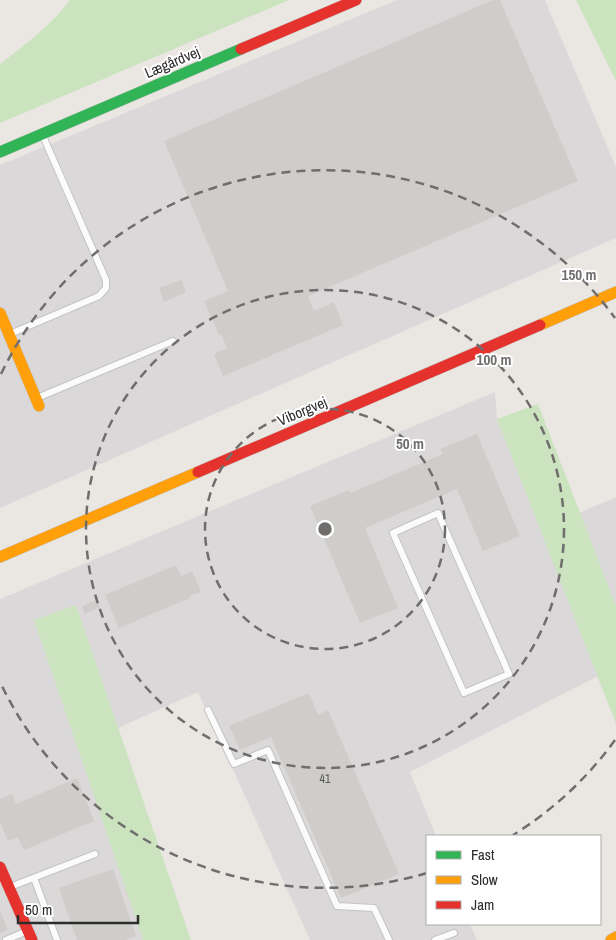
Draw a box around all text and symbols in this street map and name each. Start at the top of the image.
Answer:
street label: Lægårdvej [141,41,203,83]
text: 150 m [562,264,596,285]
text: 100 m [477,349,511,370]
street label: Viborgvej [274,391,330,431]
text: 50 m [396,433,424,454]
centre of rings [316,520,334,538]
house number: 41 [320,771,331,787]
legend [426,835,601,925]
text: Fast [471,844,495,865]
text: Slow [471,869,498,890]
scale bar [18,892,138,924]
text: Jam [471,894,494,915]
text: 50 m [25,899,52,920]

